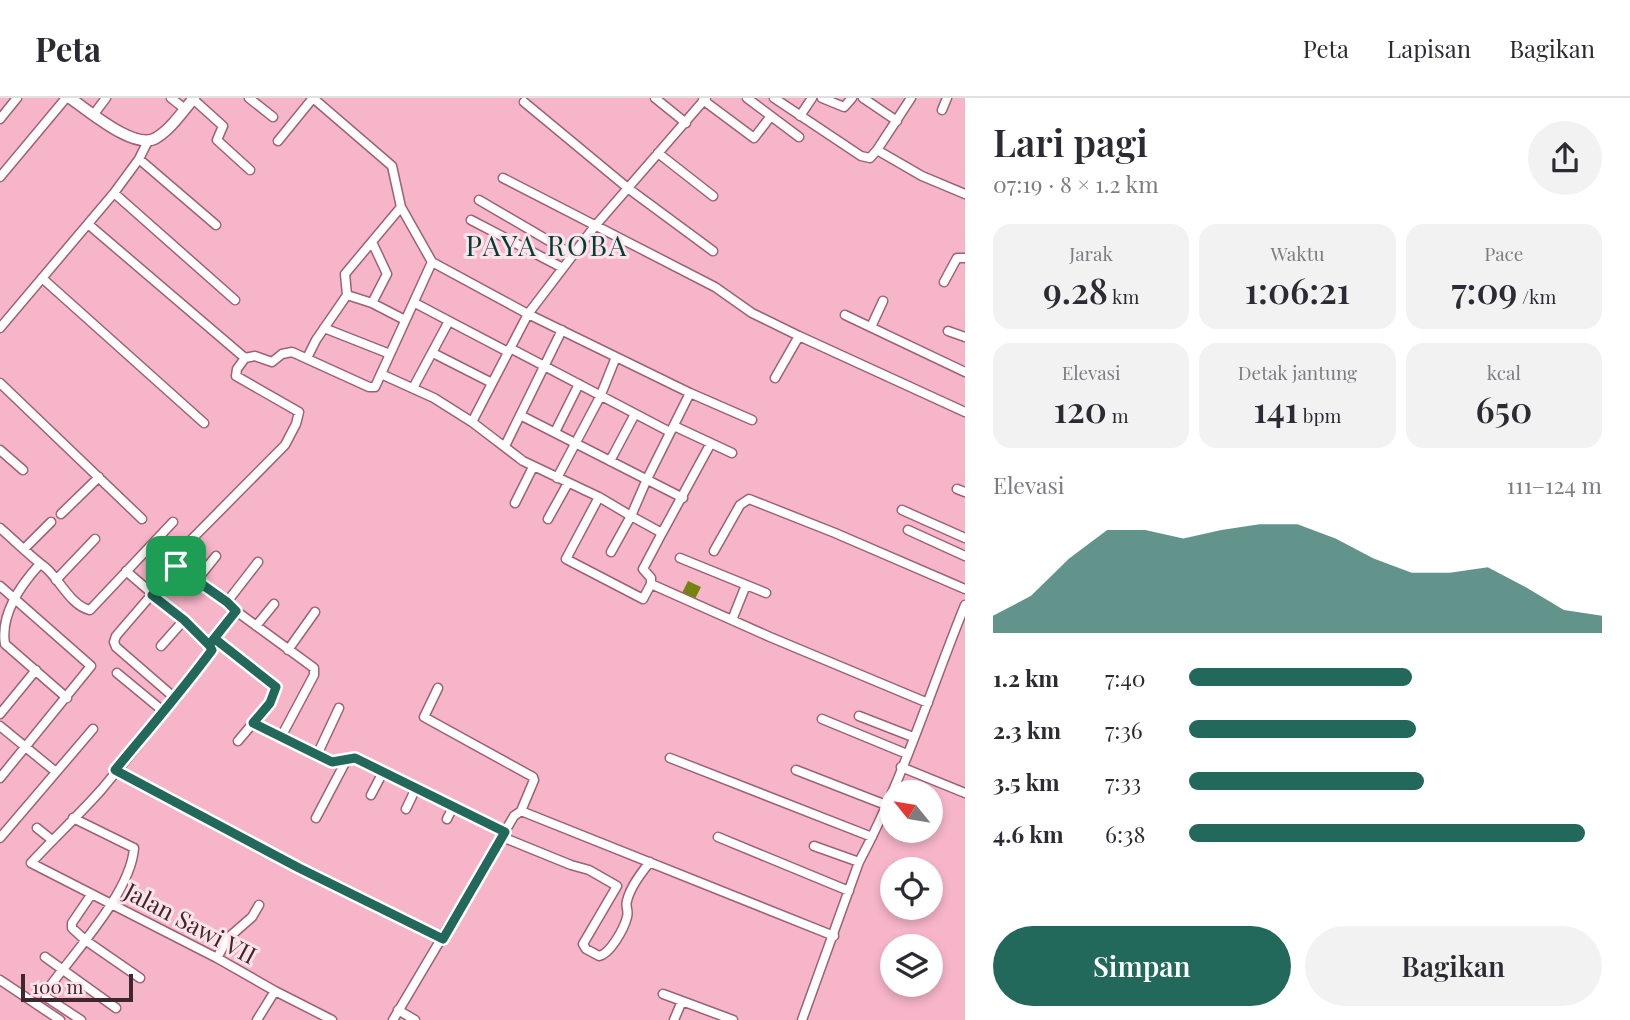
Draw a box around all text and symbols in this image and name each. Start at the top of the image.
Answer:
text: Peta [35,26,101,70]
text: Peta [1303,32,1349,64]
text: Lapisan [1387,32,1471,64]
text: Bagikan [1509,32,1595,64]
text: Lari pagi [993,116,1148,167]
button: share [1528,121,1602,195]
text: 07:19 · 8 × 1.2 km [993,168,1159,199]
district label: PAYA ROBA [466,226,628,263]
text: Jarak [1069,240,1113,266]
text: Waktu [1271,240,1324,266]
text: Pace [1484,240,1523,266]
text: 9.28 [1043,266,1108,313]
text: 1:06:21 [1245,266,1350,313]
text: 7:09 [1451,266,1517,313]
text: km [1108,283,1139,309]
text: /km [1517,283,1556,309]
text: Elevasi [1062,359,1121,385]
text: Detak jantung [1238,359,1357,385]
text: kcal [1487,359,1521,385]
text: 120 [1054,385,1107,432]
text: 141 [1254,385,1298,432]
text: 650 [1475,385,1532,432]
text: m [1107,402,1129,428]
text: bpm [1298,402,1341,428]
text: Elevasi [993,469,1064,500]
text: 111–124 m [1507,469,1602,500]
pin [146,536,206,596]
icon: arrive [157,547,195,585]
text: 1.2 km [993,662,1059,693]
text: 7:40 [1105,662,1146,693]
text: 2.3 km [993,714,1061,745]
text: 7:36 [1105,714,1143,745]
text: 3.5 km [993,766,1060,797]
text: 7:33 [1105,766,1141,797]
north arrow [880,780,943,844]
map controls [880,780,943,997]
text: 4.6 km [993,818,1064,849]
text: 6:38 [1105,818,1145,849]
button: locate [880,857,943,920]
street label: Jalan Sawi VII [118,874,263,970]
button: Simpan [993,926,1291,1006]
button: Bagikan [1305,926,1602,1006]
button: layers [880,934,943,997]
scale bar [21,971,133,1003]
text: 100 m [32,973,83,999]

